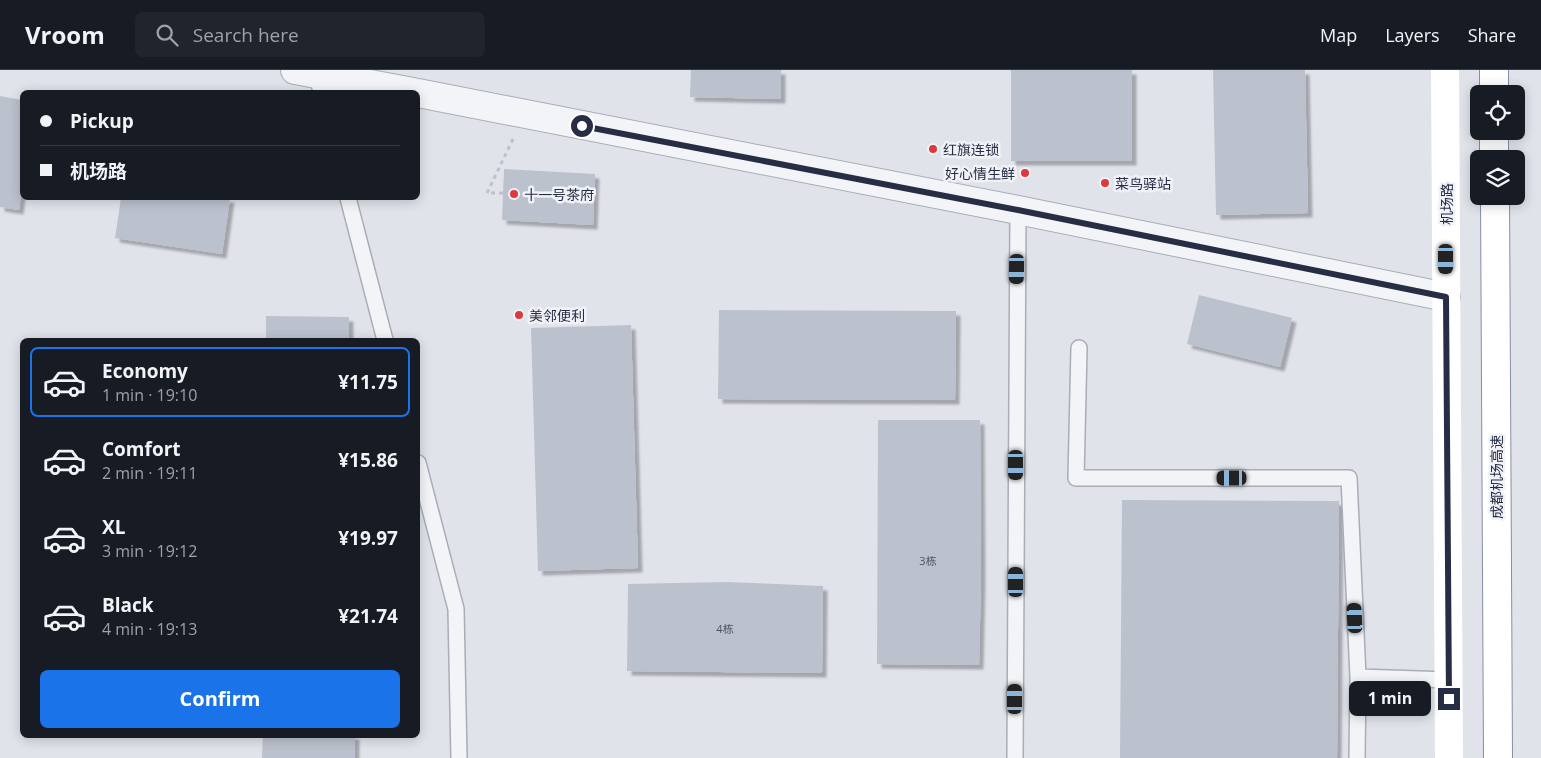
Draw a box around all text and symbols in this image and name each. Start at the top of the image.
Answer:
search box [135,12,485,57]
text: Vroom [25,18,105,51]
icon: search [153,21,181,49]
text: Search here [193,22,299,48]
text: Map [1320,23,1357,47]
text: Layers [1385,23,1440,47]
text: Share [1468,23,1516,47]
map controls [1470,85,1525,205]
button: locate [1470,85,1525,140]
text: Pickup [70,108,134,134]
route start [571,115,593,137]
place label: 红旗连锁 [943,140,999,159]
marker: 红旗连锁 [927,143,939,155]
button: layers [1470,150,1525,205]
text: 机场路 [70,158,127,184]
place label: 好心情生鲜 [945,164,1015,183]
marker: 好心情生鲜 [1019,167,1031,179]
place label: 菜鸟驿站 [1115,174,1171,193]
marker: 菜鸟驿站 [1099,177,1111,189]
street label: 机场路 [1437,183,1456,225]
place label: 十一号茶府 [524,185,594,204]
marker: 十一号茶府 [508,188,520,200]
car [1438,244,1453,274]
car [1009,254,1024,284]
place label: 美邻便利 [529,306,585,325]
marker: 美邻便利 [513,309,525,321]
text: Economy [102,358,188,384]
icon: car [42,360,87,405]
text: ¥11.75 [338,369,398,395]
text: 1 min · 19:10 [102,384,197,406]
street label: 成都机场高速 [1487,435,1506,519]
text: Comfort [102,436,181,462]
icon: car [42,438,87,483]
text: ¥15.86 [338,447,398,473]
car [1008,450,1023,480]
text: 2 min · 19:11 [102,462,197,484]
car [1217,471,1247,486]
text: XL [102,514,125,540]
icon: car [42,516,87,561]
text: ¥19.97 [338,525,398,551]
text: 3 min · 19:12 [102,540,197,562]
house number: 3栋 [919,553,937,568]
car [1008,567,1023,597]
text: Black [102,592,154,618]
icon: car [42,594,87,639]
text: ¥21.74 [338,603,398,629]
car [1346,603,1363,633]
text: 4 min · 19:13 [102,618,197,640]
house number: 4栋 [716,621,734,636]
button: Confirm [40,670,400,728]
callout: 1 min [1349,682,1432,716]
car [1007,684,1022,714]
text: 1 min [1368,687,1412,709]
route end [1438,688,1460,710]

